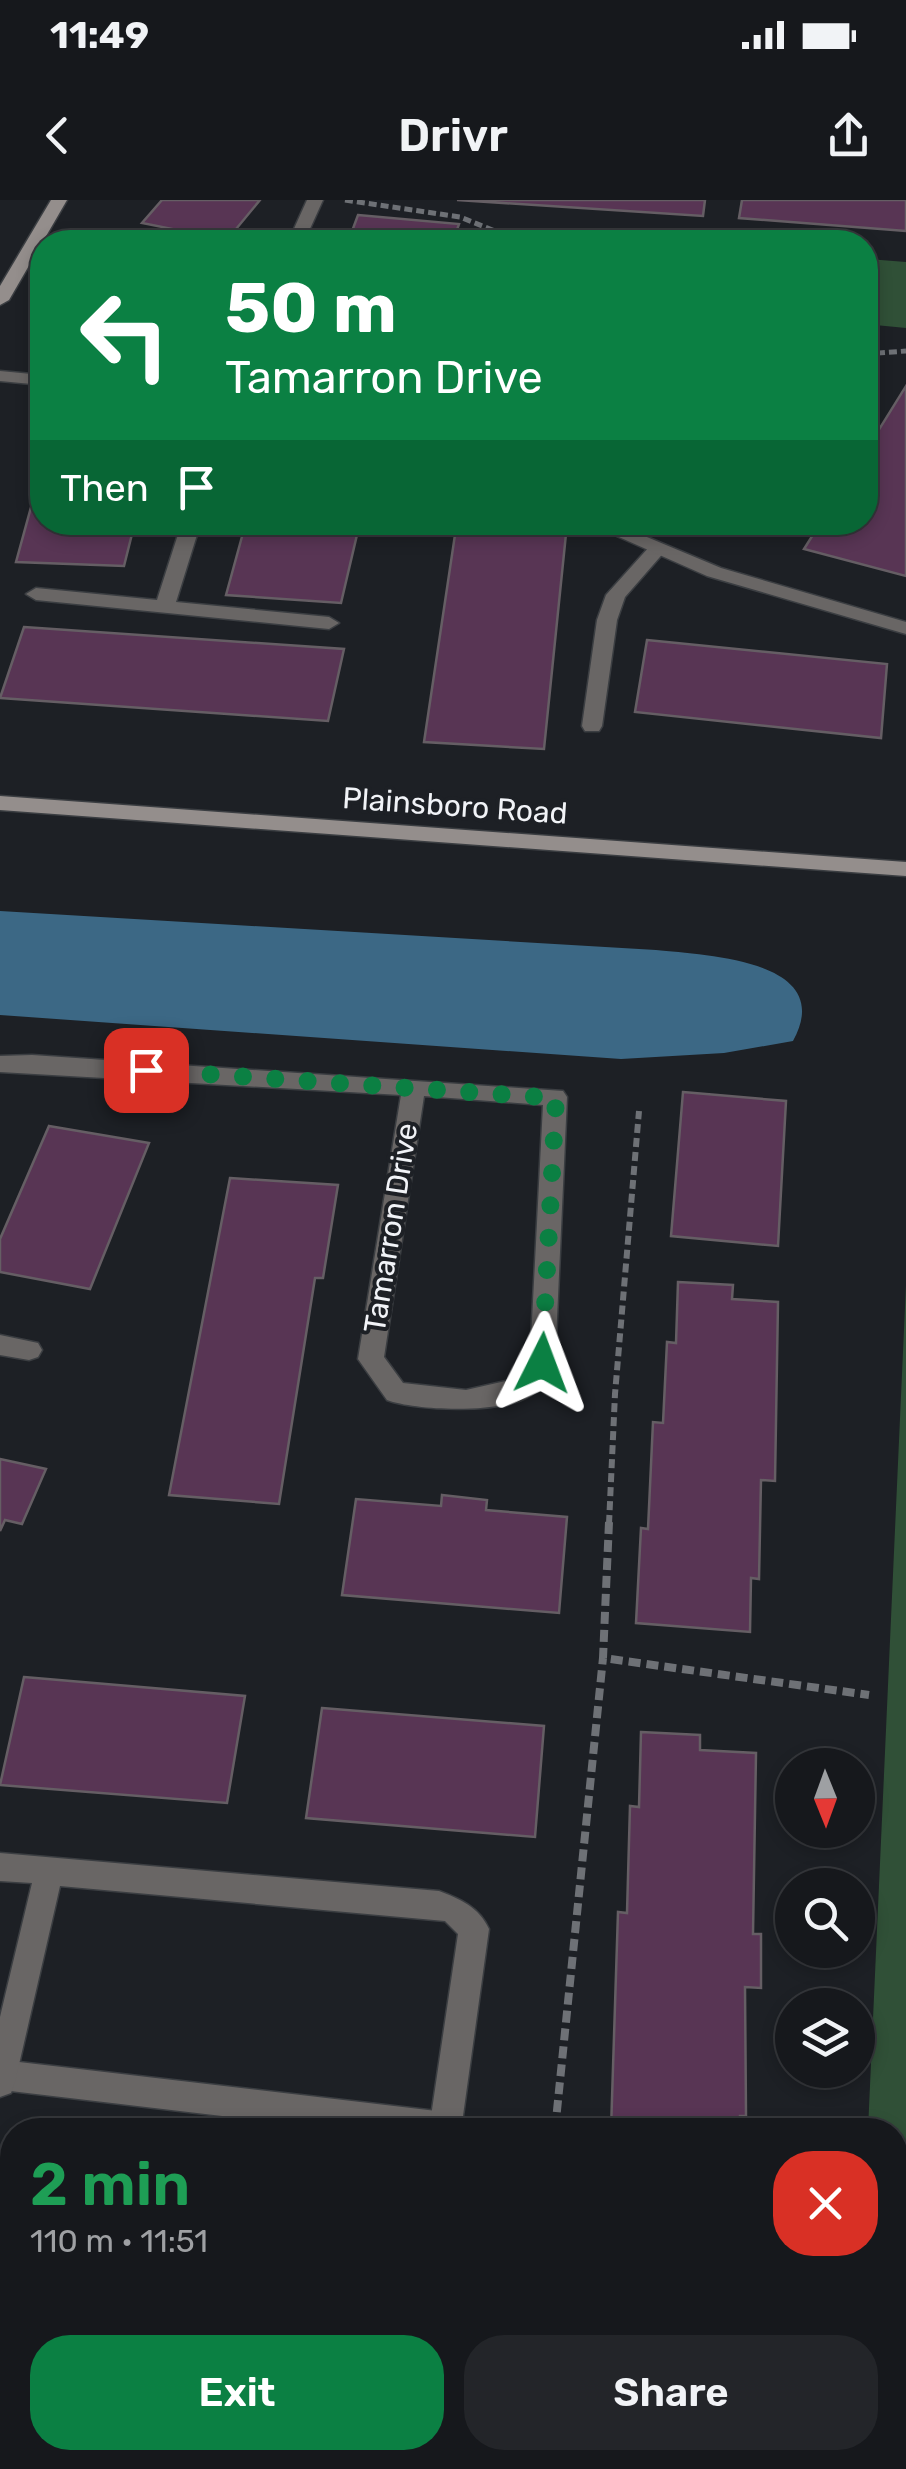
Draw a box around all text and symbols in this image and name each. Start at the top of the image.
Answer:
text: 11:49 [50,12,149,58]
icon: back [30,108,85,163]
icon: share [821,108,876,163]
text: Drivr [398,109,508,162]
text: 50 m [225,267,397,350]
icon: left [60,270,190,400]
text: Tamarron Drive [225,351,543,404]
icon: arrive [169,460,224,515]
text: Then [60,465,149,511]
street label: Plainsboro Road [341,780,569,832]
pin [104,1028,189,1113]
icon: arrive [119,1043,174,1098]
street label: Tamarron Drive [357,1121,425,1335]
position arrow [490,1311,594,1415]
north arrow [775,1748,875,1848]
map controls [775,1748,875,2088]
button: search [775,1868,875,1968]
button: layers [775,1988,875,2088]
text: 2 min [30,2149,190,2220]
button: close [773,2151,878,2256]
text: 110 m · 11:51 [30,2222,208,2260]
button: Exit [30,2335,444,2450]
button: Share [464,2335,878,2450]

